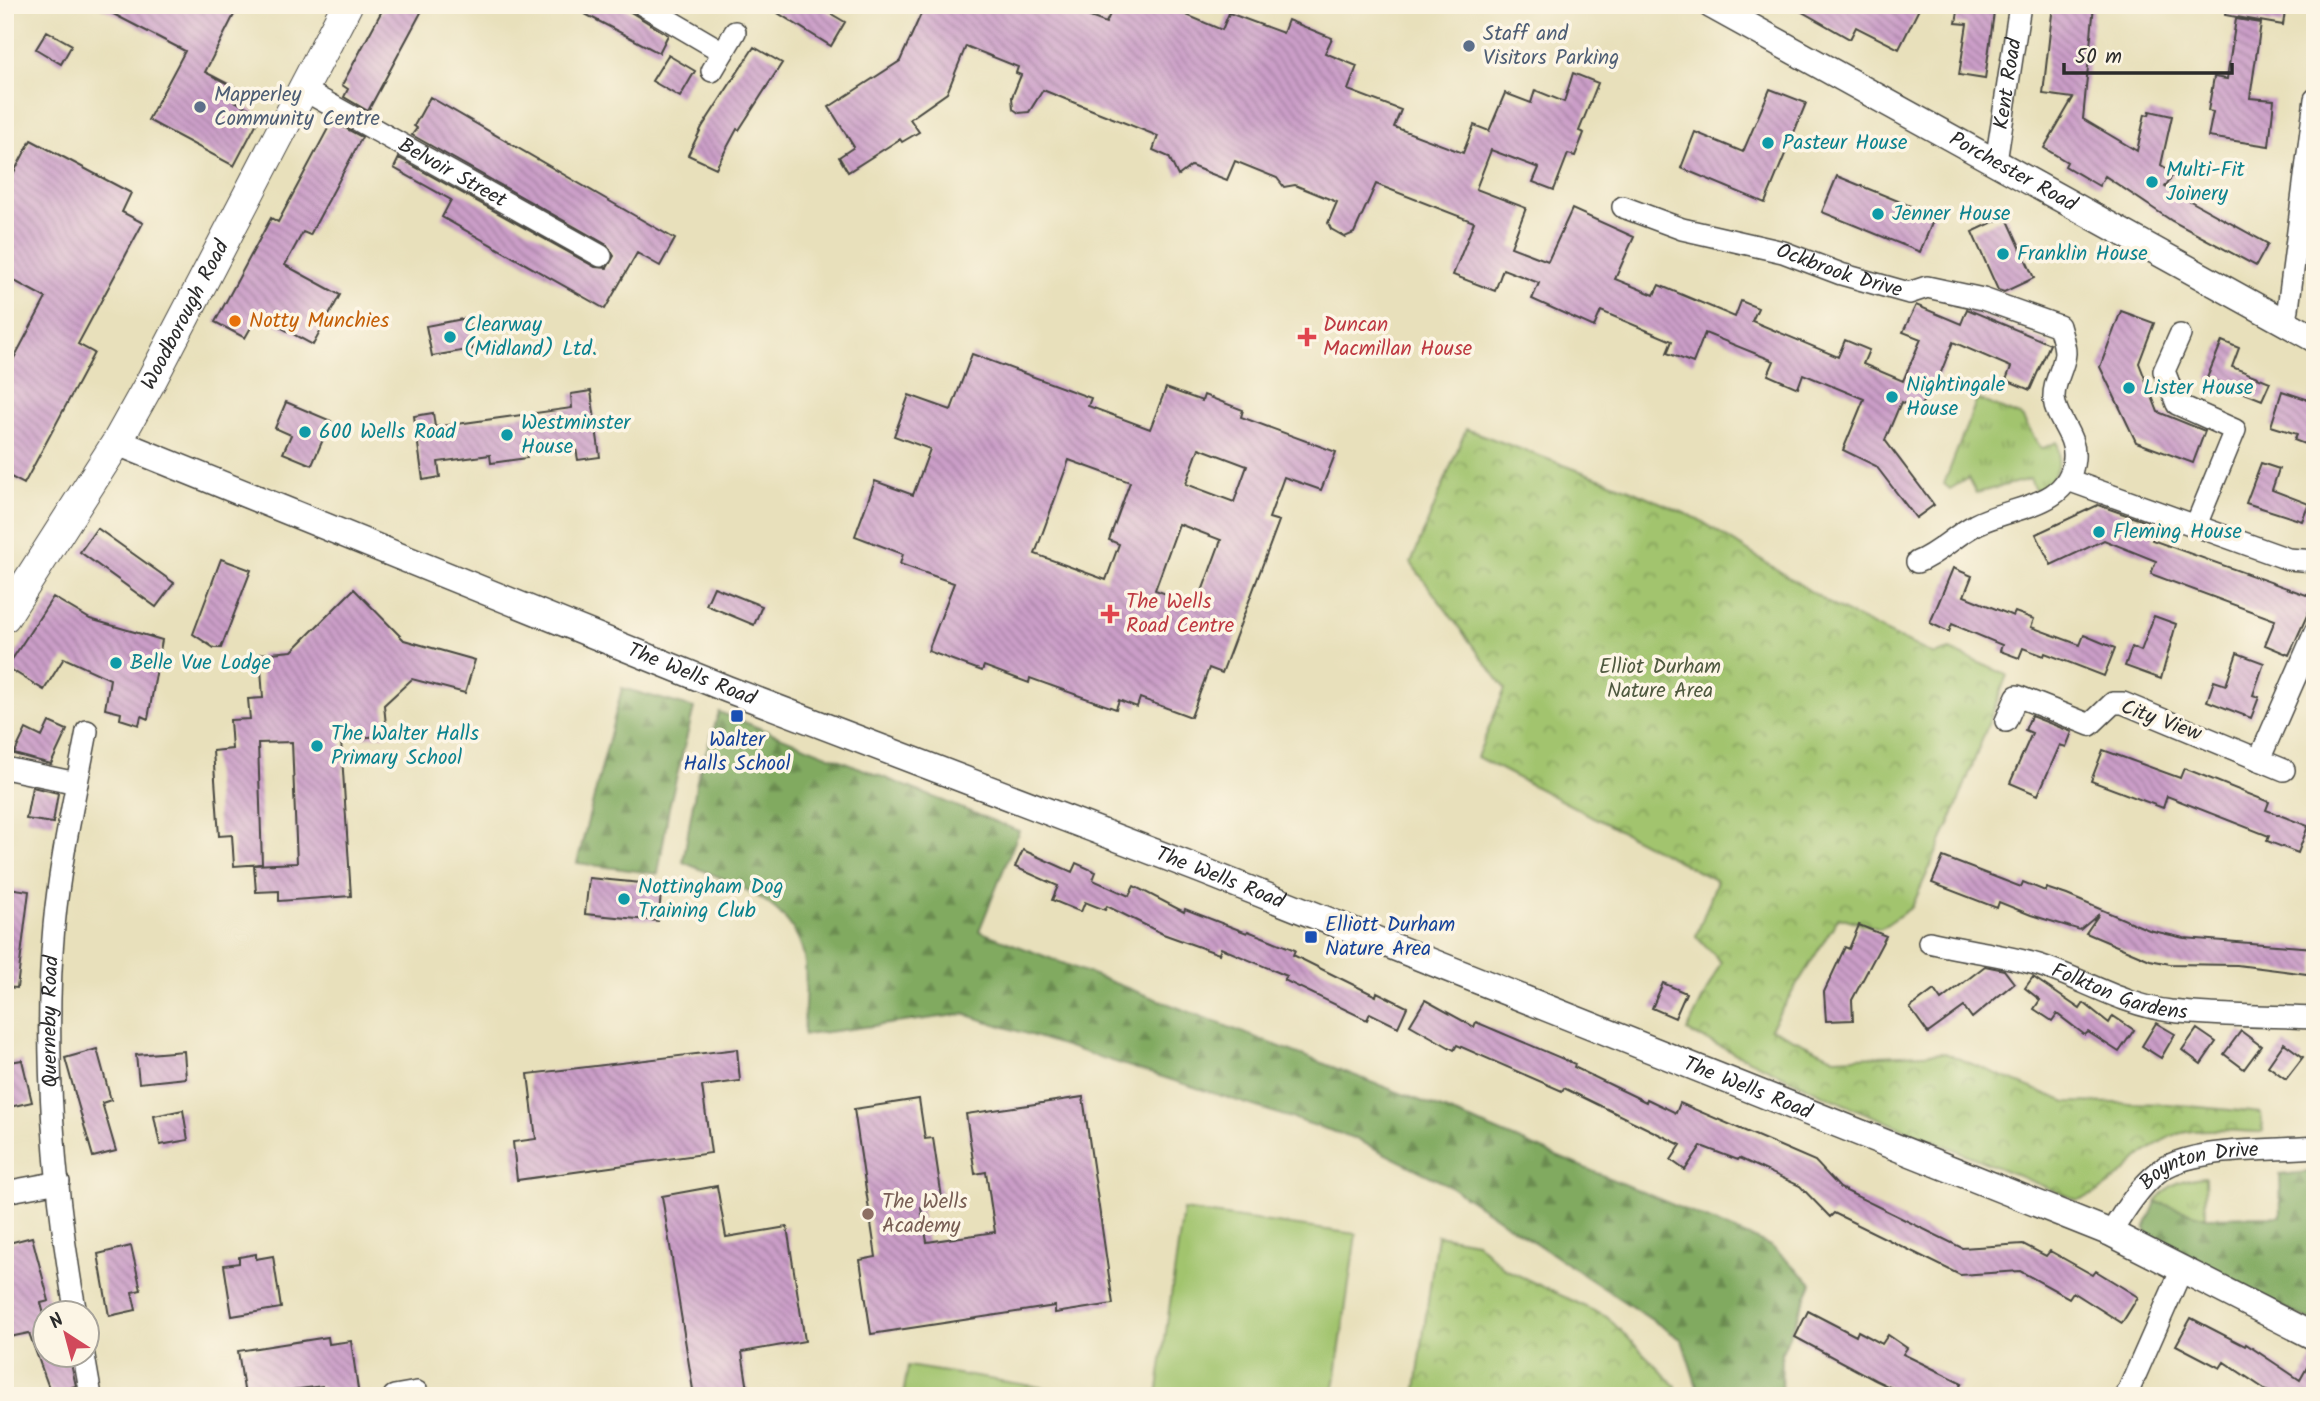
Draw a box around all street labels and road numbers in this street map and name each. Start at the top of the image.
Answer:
street label: Kent Road [1985,36,2031,132]
street label: Porchester Road [1943,123,2083,221]
street label: Belvoir Street [392,129,514,217]
street label: Woodborough Road [133,234,238,396]
street label: Ockbrook Drive [1771,234,1907,307]
street label: The Wells Road [622,634,761,715]
street label: City View [2116,691,2207,751]
street label: The Wells Road [1151,838,1290,918]
street label: Querneby Road [33,954,68,1088]
street label: Folkton Gardens [2047,954,2189,1029]
street label: The Wells Road [1678,1048,1817,1129]
street label: Boynton Drive [2131,1133,2260,1198]

